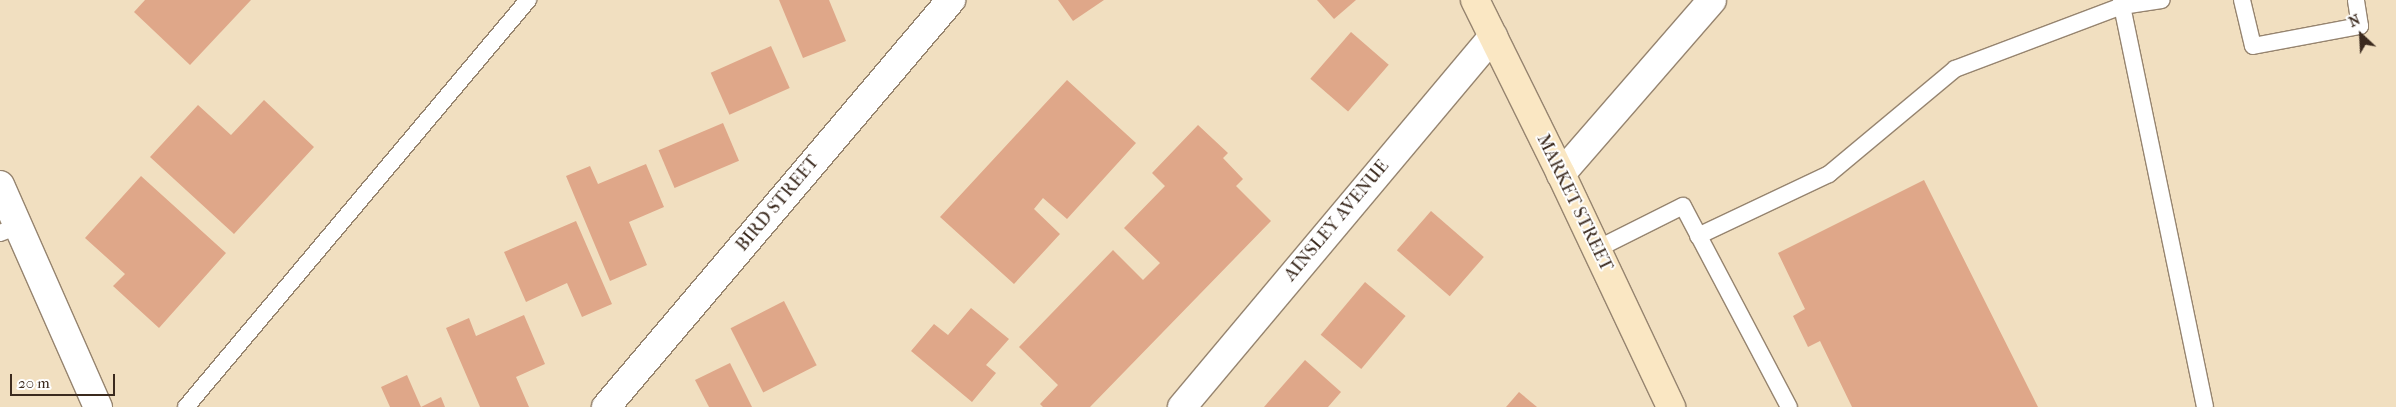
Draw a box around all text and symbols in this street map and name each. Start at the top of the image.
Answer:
north arrow [2336,10,2386,60]
text: N [2346,11,2363,31]
street label: MARKET STREET [1531,131,1617,275]
street label: BIRD STREET [732,152,824,256]
street label: AINSLEY AVENUE [1280,156,1394,286]
scale bar [12,364,118,396]
text: 20 m [18,374,50,392]

